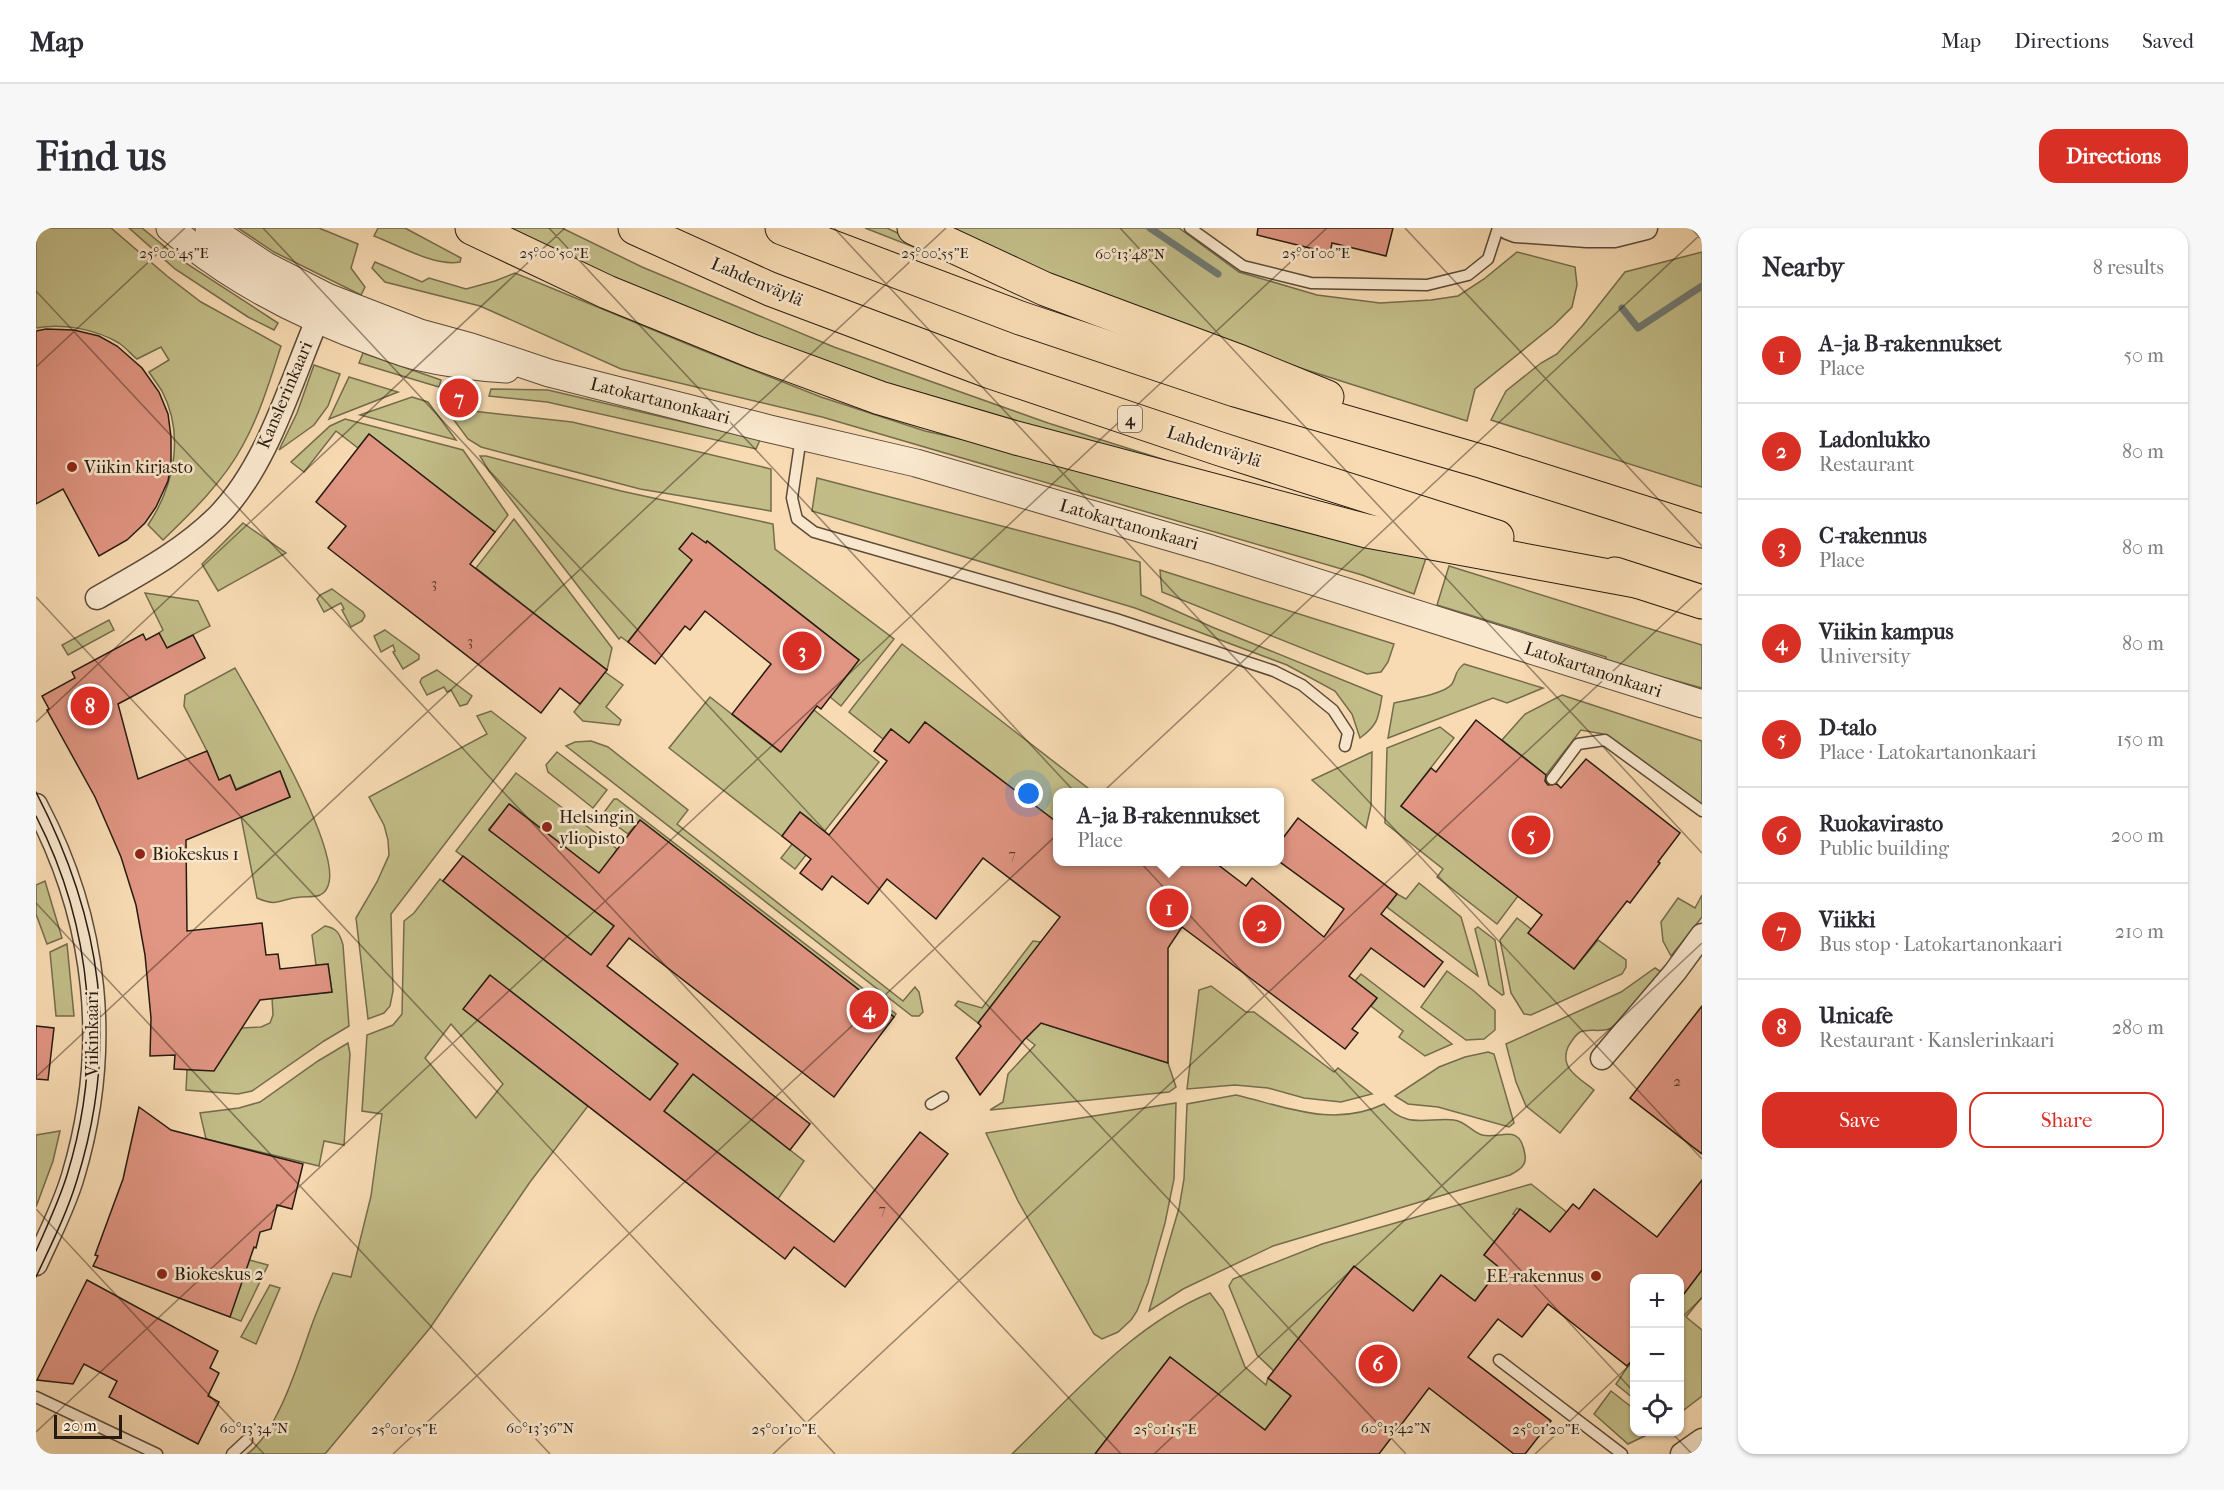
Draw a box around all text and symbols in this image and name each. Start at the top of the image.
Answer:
text: Map [30,25,84,58]
text: Map [1941,29,1981,53]
text: Directions [2014,29,2109,53]
text: Saved [2142,29,2194,53]
button: Directions [2039,129,2188,183]
text: Find us [36,132,166,181]
text: 25°00'45"E [139,244,209,262]
text: 25°00'50"E [519,244,589,262]
text: 25°00'55"E [901,244,969,262]
text: 25°01'00"E [1282,244,1350,262]
text: 60°13'48"N [1095,245,1166,263]
text: Nearby [1762,252,1844,283]
street label: Lahdenväylä [708,253,807,311]
text: 8 results [2093,256,2164,279]
text: A- ja B-rakennukset [1819,331,2002,357]
street label: Kanslerinkaari [253,338,317,452]
text: 1 [1778,344,1785,367]
text: 50 m [2123,344,2164,367]
text: Place [1819,357,1865,380]
street label: Latokartanonkaari [588,373,733,429]
pin: 7 [440,376,478,420]
road number: 4 [1118,406,1142,432]
street label: Lahdenväylä [1164,422,1264,472]
text: Ladonlukko [1819,427,1930,453]
text: 2 [1776,440,1787,463]
text: 80 m [2122,440,2164,463]
text: Restaurant [1819,453,1915,476]
place label: Viikin kirjasto [83,457,193,478]
marker: Viikin kirjasto [65,460,79,474]
street label: Latokartanonkaari [1057,495,1201,555]
text: C-rakennus [1819,523,1927,549]
text: 3 [1777,536,1786,559]
text: 80 m [2122,536,2164,559]
text: Place [1819,549,1865,572]
house number: 3 [431,574,437,592]
text: Viikin kampus [1819,619,1954,645]
pin: 3 [782,628,822,674]
house number: 3 [467,632,473,650]
text: 4 [1776,632,1787,655]
text: 80 m [2122,632,2164,655]
street label: Latokartanonkaari [1522,638,1665,702]
text: University [1819,645,1911,668]
pin: 8 [70,684,110,728]
text: D-talo [1819,715,1877,741]
text: 5 [1777,728,1786,751]
text: 150 m [2116,728,2164,751]
text: Place · Latokartanonkaari [1819,741,2036,764]
your location [1014,779,1043,808]
popup [1053,788,1284,866]
text: A- ja B-rakennukset [1077,803,1260,829]
place label: Helsingin yliopisto [559,807,635,849]
text: Ruokavirasto [1819,811,1943,837]
pin: 5 [1512,812,1550,858]
marker: Helsingin yliopisto [540,820,554,834]
text: 6 [1776,824,1787,847]
text: 200 m [2111,824,2164,847]
text: Place [1077,829,1123,852]
text: Public building [1819,837,1949,860]
place label: Biokeskus 1 [152,844,239,865]
house number: 7 [1008,845,1016,863]
marker: Biokeskus 1 [133,847,147,861]
pin: 1 [1150,886,1188,930]
pin: 2 [1242,902,1282,946]
text: Viikki [1819,907,1875,933]
text: 7 [1777,920,1786,943]
text: 210 m [2115,920,2164,943]
text: Bus stop · Latokartanonkaari [1819,933,2062,956]
pin: 4 [850,988,888,1032]
street label: Viikinkaari [82,990,103,1078]
text: Unicafe [1819,1003,1893,1029]
text: 8 [1776,1016,1787,1039]
text: 280 m [2112,1016,2164,1039]
text: Restaurant · Kanslerinkaari [1819,1029,2055,1052]
house number: 2 [1673,1072,1681,1090]
button: Save [1762,1092,1957,1148]
button: Share [1969,1092,2164,1148]
house number: 7 [878,1200,886,1218]
place label: Biokeskus 2 [174,1264,264,1285]
place label: EE-rakennus [1486,1266,1584,1287]
marker: Biokeskus 2 [155,1267,169,1281]
marker: EE-rakennus [1589,1269,1603,1283]
map controls [1630,1274,1684,1436]
button: + [1630,1274,1684,1328]
button: − [1630,1328,1684,1382]
pin: 6 [1358,1342,1398,1386]
button: locate [1630,1382,1684,1436]
scale bar [54,1412,122,1440]
text: 20 m [63,1416,97,1435]
text: 60°13'34"N [220,1419,289,1437]
text: 60°13'36"N [506,1419,575,1437]
text: 60°13'42"N [1361,1419,1432,1437]
text: 25°01'05"E [371,1420,437,1438]
text: 25°01'10"E [752,1420,816,1438]
text: 25°01'15"E [1133,1420,1197,1438]
text: 25°01'20"E [1512,1420,1580,1438]

